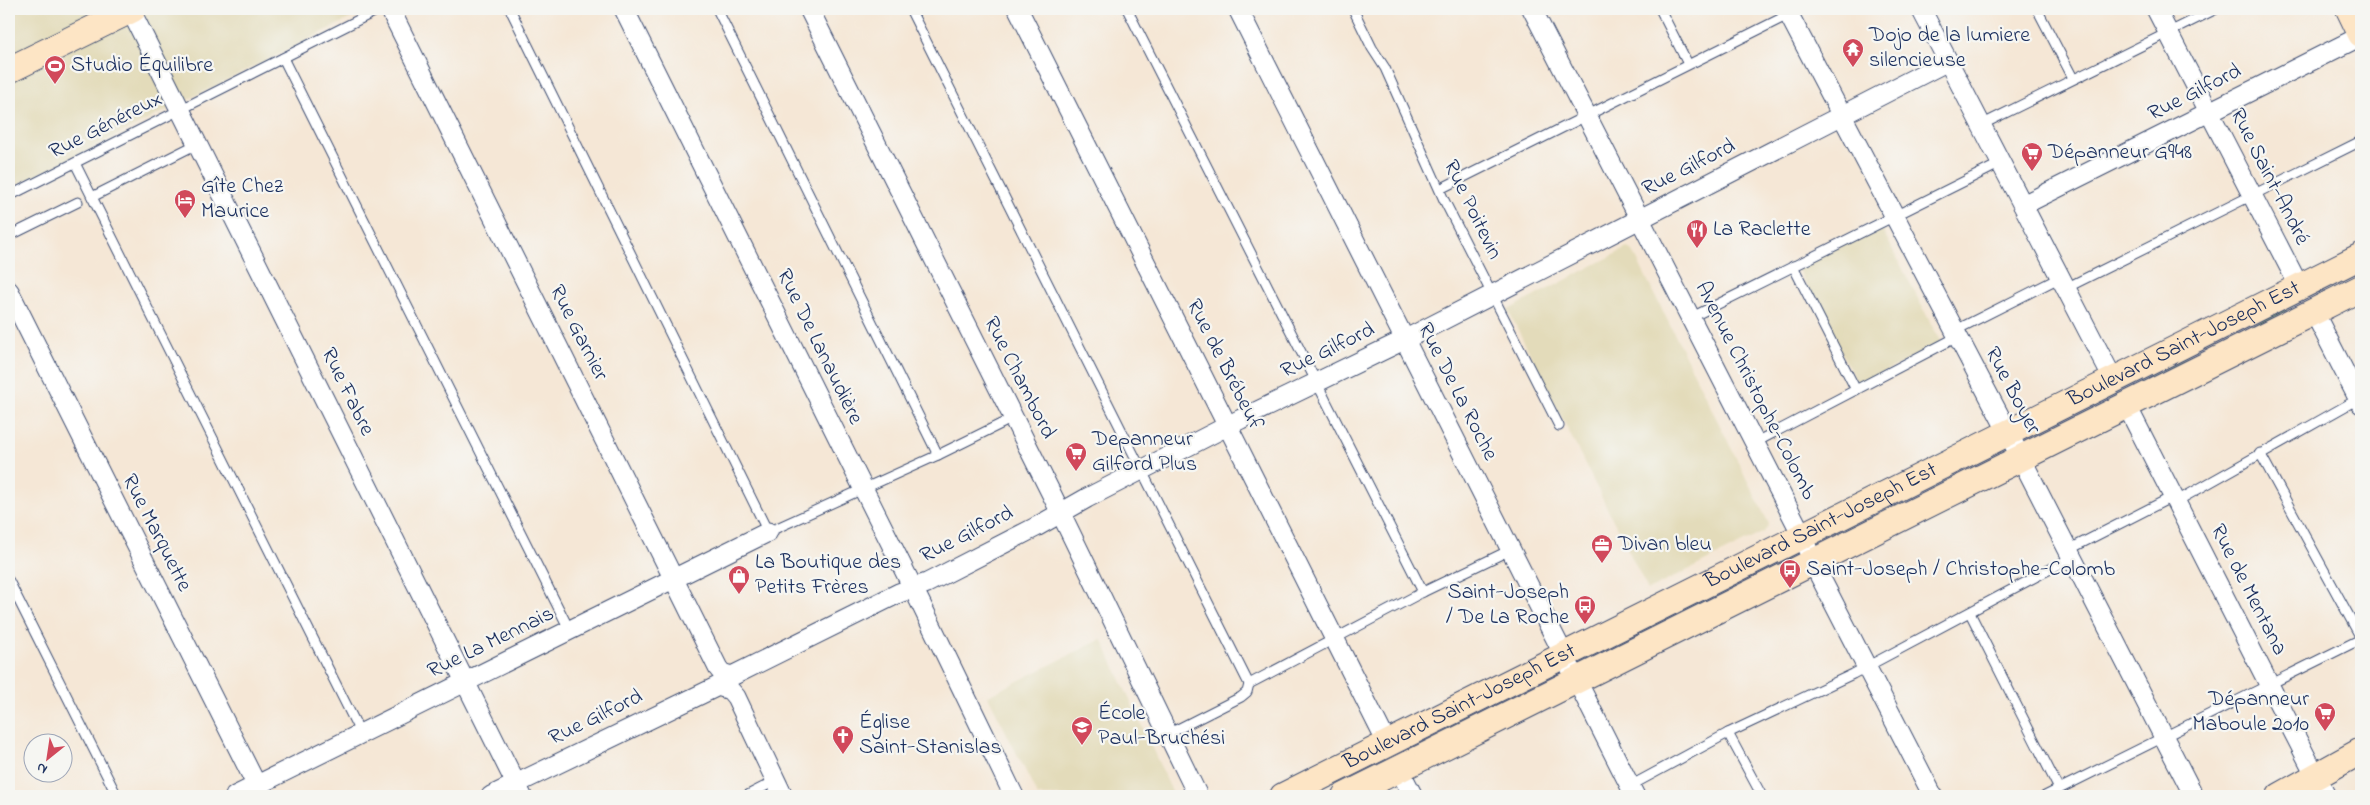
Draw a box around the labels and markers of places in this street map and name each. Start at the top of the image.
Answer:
place label: Dojo de la lumiere silencieuse [1868,20,2030,77]
temple icon: Dojo de la lumiere silencieuse [1841,37,1865,68]
place label: Studio Équilibre [71,50,213,82]
sports icon: Studio Équilibre [43,54,67,85]
place label: Dépanneur G948 [2047,137,2192,169]
supermarket icon: Dépanneur G948 [2020,141,2044,172]
place label: Gîte Chez Maurice [201,171,284,228]
hotel icon: Gîte Chez Maurice [173,188,197,219]
place label: La Raclette [1713,214,1811,246]
restaurant icon: La Raclette [1685,218,1709,249]
place label: Depanneur Gilford Plus [1091,424,1197,481]
supermarket icon: Depanneur Gilford Plus [1064,441,1088,472]
place label: Divan bleu [1617,529,1712,561]
office icon: Divan bleu [1590,533,1614,564]
place label: La Boutique des Petits Frères [755,547,901,604]
place label: Saint-Joseph / Christophe-Colomb [1806,554,2116,586]
bus stop icon: Saint-Joseph / Christophe-Colomb [1778,558,1802,589]
shop icon: La Boutique des Petits Frères [727,564,751,595]
place label: Saint-Joseph / De La Roche [1446,577,1569,634]
bus stop icon: Saint-Joseph / De La Roche [1573,594,1597,625]
place label: Dépanneur Maboule 2010 [2192,684,2309,741]
place label: École Paul-Bruchési [1098,698,1225,755]
supermarket icon: Dépanneur Maboule 2010 [2313,701,2337,732]
place label: Église Saint-Stanislas [859,707,1002,764]
school or university icon: École Paul-Bruchési [1070,715,1094,746]
church icon: Église Saint-Stanislas [831,724,855,755]

